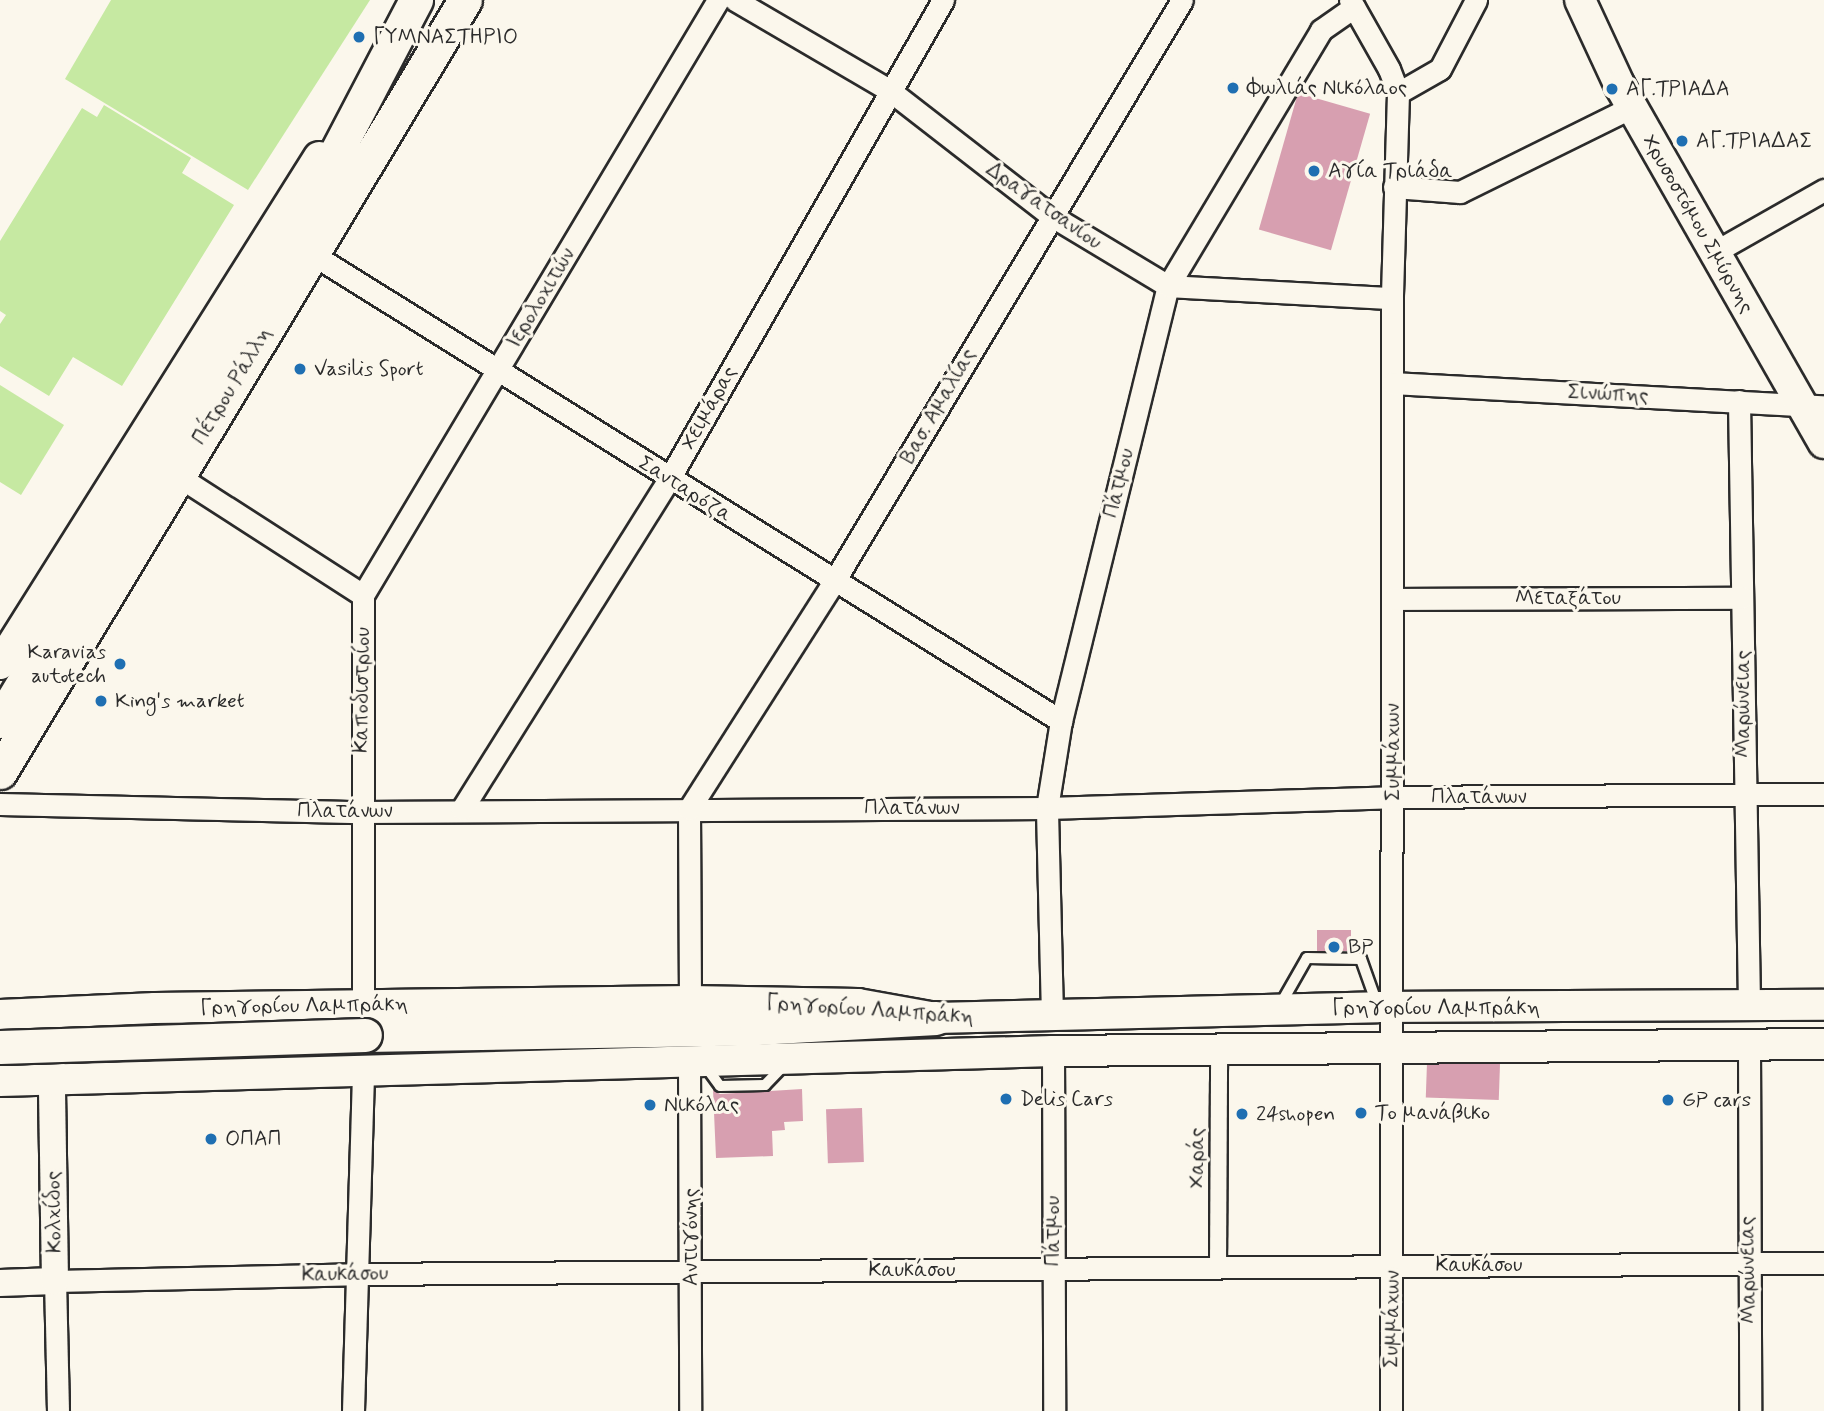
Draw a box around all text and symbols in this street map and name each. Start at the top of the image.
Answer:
place label: ΓΥΜΝΑΣΤΗΡΙΟ [373,24,518,50]
marker: ΓΥΜΝΑΣΤΗΡΙΟ [351,29,367,45]
place label: Φωλιάς Νικόλαος [1247,75,1407,101]
place label: ΑΓ.ΤΡΙΑΔΑ [1626,76,1730,102]
marker: Φωλιάς Νικόλαος [1225,80,1241,96]
marker: ΑΓ.ΤΡΙΑΔΑ [1604,81,1620,97]
place label: ΑΓ.ΤΡΙΑΔΑΣ [1696,128,1812,154]
street label: Χρυσοστόμου Σμύρνης [1637,130,1759,318]
marker: ΑΓ.ΤΡΙΑΔΑΣ [1674,133,1690,149]
street label: Δραγατσανίου [981,157,1107,255]
place label: Αγία Τριάδα [1328,158,1453,184]
marker: Αγία Τριάδα [1306,163,1322,179]
street label: Ιερολοχιτών [501,243,581,353]
street label: Πέτρου Ράλλη [187,323,277,449]
street label: Βασ. Αμαλίας [895,344,981,468]
place label: Vasilis Sport [314,356,431,382]
marker: Vasilis Sport [292,361,308,377]
street label: Χειμάρας [676,362,742,454]
street label: Σινώπης [1567,379,1649,409]
street label: Πάτμου [1098,446,1140,520]
street label: Σανταρόζα [634,450,736,528]
street label: Μεταξάτου [1515,585,1621,611]
street label: Καποδιστρίου [348,627,376,753]
place label: Karavias autotech [27,639,106,689]
street label: Μαρώνειας [1730,650,1756,758]
marker: Karavias autotech [112,656,128,672]
place label: King's market [115,688,245,714]
marker: King's market [93,693,109,709]
street label: Συμμάχων [1380,703,1406,801]
street label: Πλατάνων [1431,784,1527,810]
street label: Πλατάνων [864,795,960,821]
street label: Πλατάνων [297,798,393,824]
place label: BP [1348,934,1373,960]
marker: BP [1326,939,1342,955]
street label: Γρηγορίου Λαμπράκη [765,990,975,1030]
street label: Γρηγορίου Λαμπράκη [200,992,408,1020]
street label: Γρηγορίου Λαμπράκη [1332,995,1540,1021]
place label: Delis Cars [1020,1086,1114,1112]
place label: GP cars [1682,1087,1750,1113]
marker: Delis Cars [998,1091,1014,1107]
place label: Νικόλας [664,1092,739,1118]
marker: GP cars [1660,1092,1676,1108]
marker: Νικόλας [642,1097,658,1113]
place label: Το μανάβικο [1375,1100,1490,1126]
place label: 24shopen [1256,1101,1335,1127]
marker: Το μανάβικο [1353,1105,1369,1121]
marker: 24shopen [1234,1106,1250,1122]
place label: ΟΠΑΠ [225,1126,281,1152]
street label: Χαράς [1184,1128,1210,1188]
marker: ΟΠΑΠ [203,1131,219,1147]
street label: Κολχίδος [41,1171,67,1253]
street label: Αντιγόνης [678,1188,704,1286]
street label: Πάτμου [1040,1196,1066,1266]
street label: Μαρώνειας [1734,1216,1762,1324]
street label: Καυκάσου [1436,1252,1522,1278]
street label: Καυκάσου [869,1257,955,1283]
street label: Καυκάσου [301,1261,389,1287]
street label: Συμμάχων [1379,1270,1405,1368]

